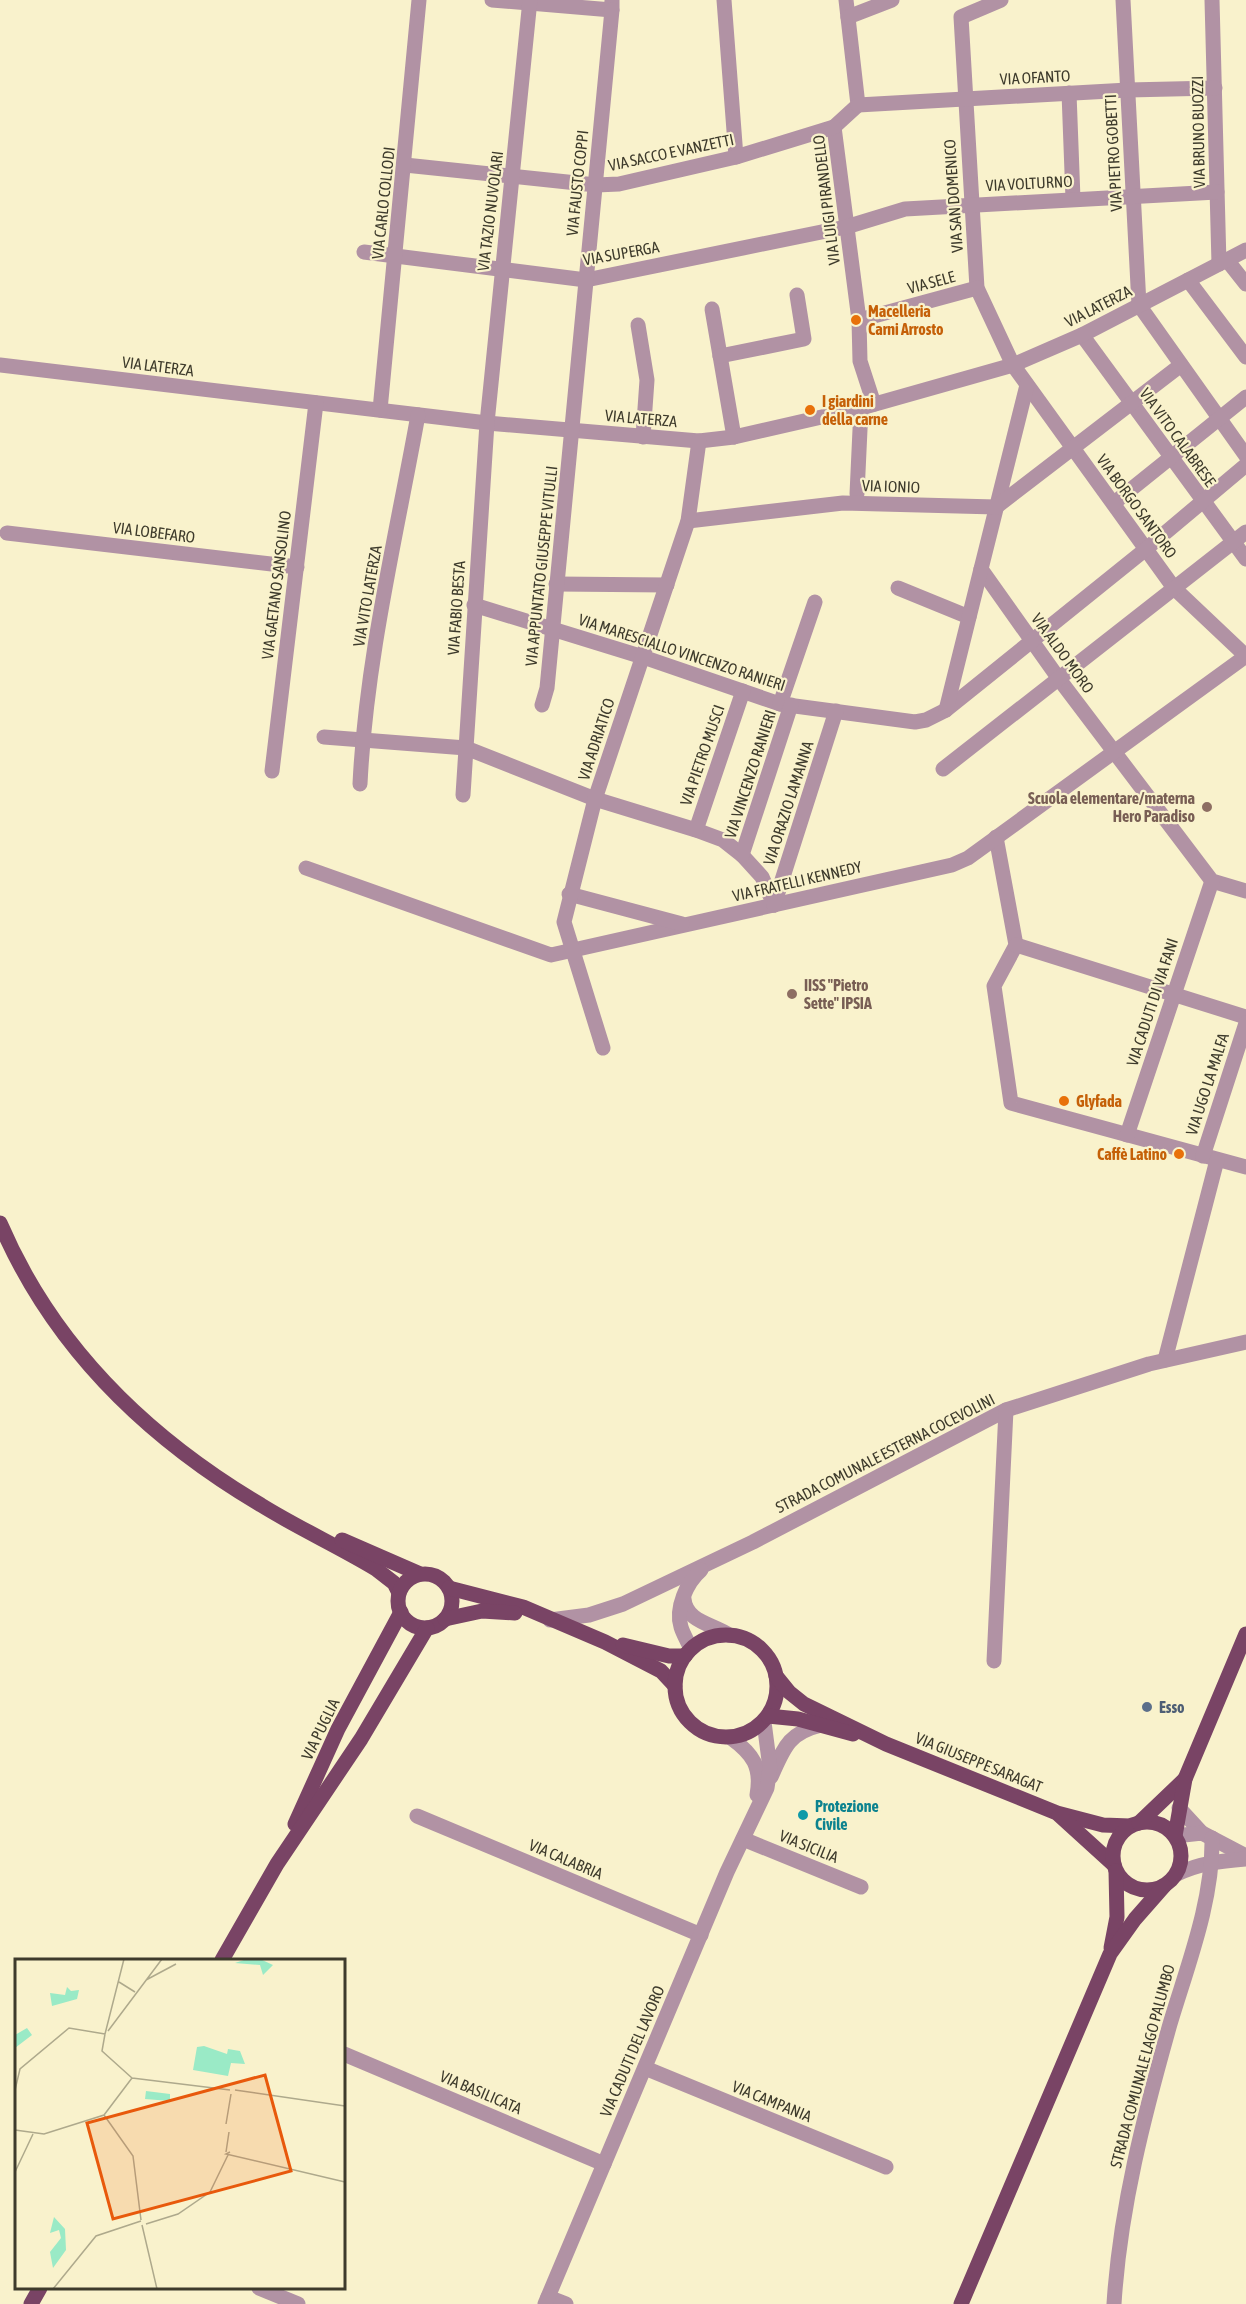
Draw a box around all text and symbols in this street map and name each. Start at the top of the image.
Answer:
street label: VIA OFANTO [999,66,1071,88]
street label: VIA BRUNO BUOZZI [1188,76,1208,188]
street label: VIA PIETRO GOBETTI [1101,94,1125,212]
street label: VIA FAUSTO COPPI [562,129,592,237]
street label: VIA SACCO E VANZETTI [607,130,735,174]
street label: VIA LUIGI PIRANDELLO [809,134,843,266]
street label: VIA SAN DOMENICO [940,139,966,253]
street label: VIA CARLO COLLODI [368,146,398,260]
street label: VIA TAZIO NUVOLARI [474,150,506,272]
street label: VIA VOLTURNO [985,172,1073,194]
street label: VIA SUPERGA [582,237,661,269]
street label: VIA SELE [905,267,957,297]
street label: VIA LATERZA [1062,282,1134,330]
place label: Macelleria Carni Arrosto [868,302,944,338]
marker: Macelleria Carni Arrosto [849,313,863,327]
street label: VIA LATERZA [121,353,195,379]
street label: VIA VITO CALABRESE [1136,384,1220,490]
place label: I giardini della carne [822,392,888,428]
marker: I giardini della carne [803,403,817,417]
street label: VIA LATERZA [604,406,678,430]
street label: VIA BORGO SANTORO [1093,451,1181,561]
street label: VIA APPUNTATO GIUSEPPE VITULLI [522,465,560,667]
street label: VIA IONIO [862,476,920,496]
street label: VIA GAETANO SANSOLINO [258,510,294,660]
street label: VIA LOBEFARO [112,518,196,546]
street label: VIA VITO LATERZA [349,544,385,648]
street label: VIA FABIO BESTA [444,560,468,656]
street label: VIA MARESCIALLO VINCENZO RANIERI [576,610,788,694]
street label: VIA ALDO MORO [1028,610,1098,696]
street label: VIA ADRIATICO [574,696,618,782]
street label: VIA PIETRO MUSCI [676,702,728,808]
street label: VIA VINCENZO RANIERI [721,708,779,840]
street label: VIA ORAZIO LAMANNA [759,739,817,867]
place label: Scuola elementare/materna Hero Paradiso [1028,789,1195,825]
marker: Scuola elementare/materna Hero Paradiso [1200,800,1214,814]
street label: VIA FRATELLI KENNEDY [731,857,864,905]
street label: VIA CADUTI DI VIA FANI [1123,936,1181,1068]
place label: IISS "Pietro Sette" IPSIA [804,976,872,1012]
marker: IISS "Pietro Sette" IPSIA [785,987,799,1001]
street label: VIA UGO LA MALFA [1182,1030,1232,1137]
place label: Glyfada [1076,1092,1122,1110]
marker: Glyfada [1057,1094,1071,1108]
place label: Caffè Latino [1097,1145,1167,1163]
marker: Caffè Latino [1172,1147,1186,1161]
street label: STRADA COMUNALE ESTERNA COCEVOLINI [772,1390,998,1516]
street label: VIA PUGLIA [297,1695,343,1763]
place label: Esso [1159,1698,1185,1716]
marker: Esso [1140,1700,1154,1714]
street label: VIA GIUSEPPE SARAGAT [913,1728,1045,1796]
place label: Protezione Civile [815,1797,879,1833]
marker: Protezione Civile [796,1808,810,1822]
street label: VIA SICILIA [777,1826,841,1866]
street label: VIA CALABRIA [526,1835,606,1883]
inset map [15,1959,345,2289]
street label: STRADA COMUNALE LAGO PALUMBO [1106,1962,1178,2170]
street label: VIA CADUTI DEL LAVORO [596,1983,668,2119]
street label: VIA BASILICATA [437,2067,525,2117]
street label: VIA CAMPANIA [730,2077,815,2125]

